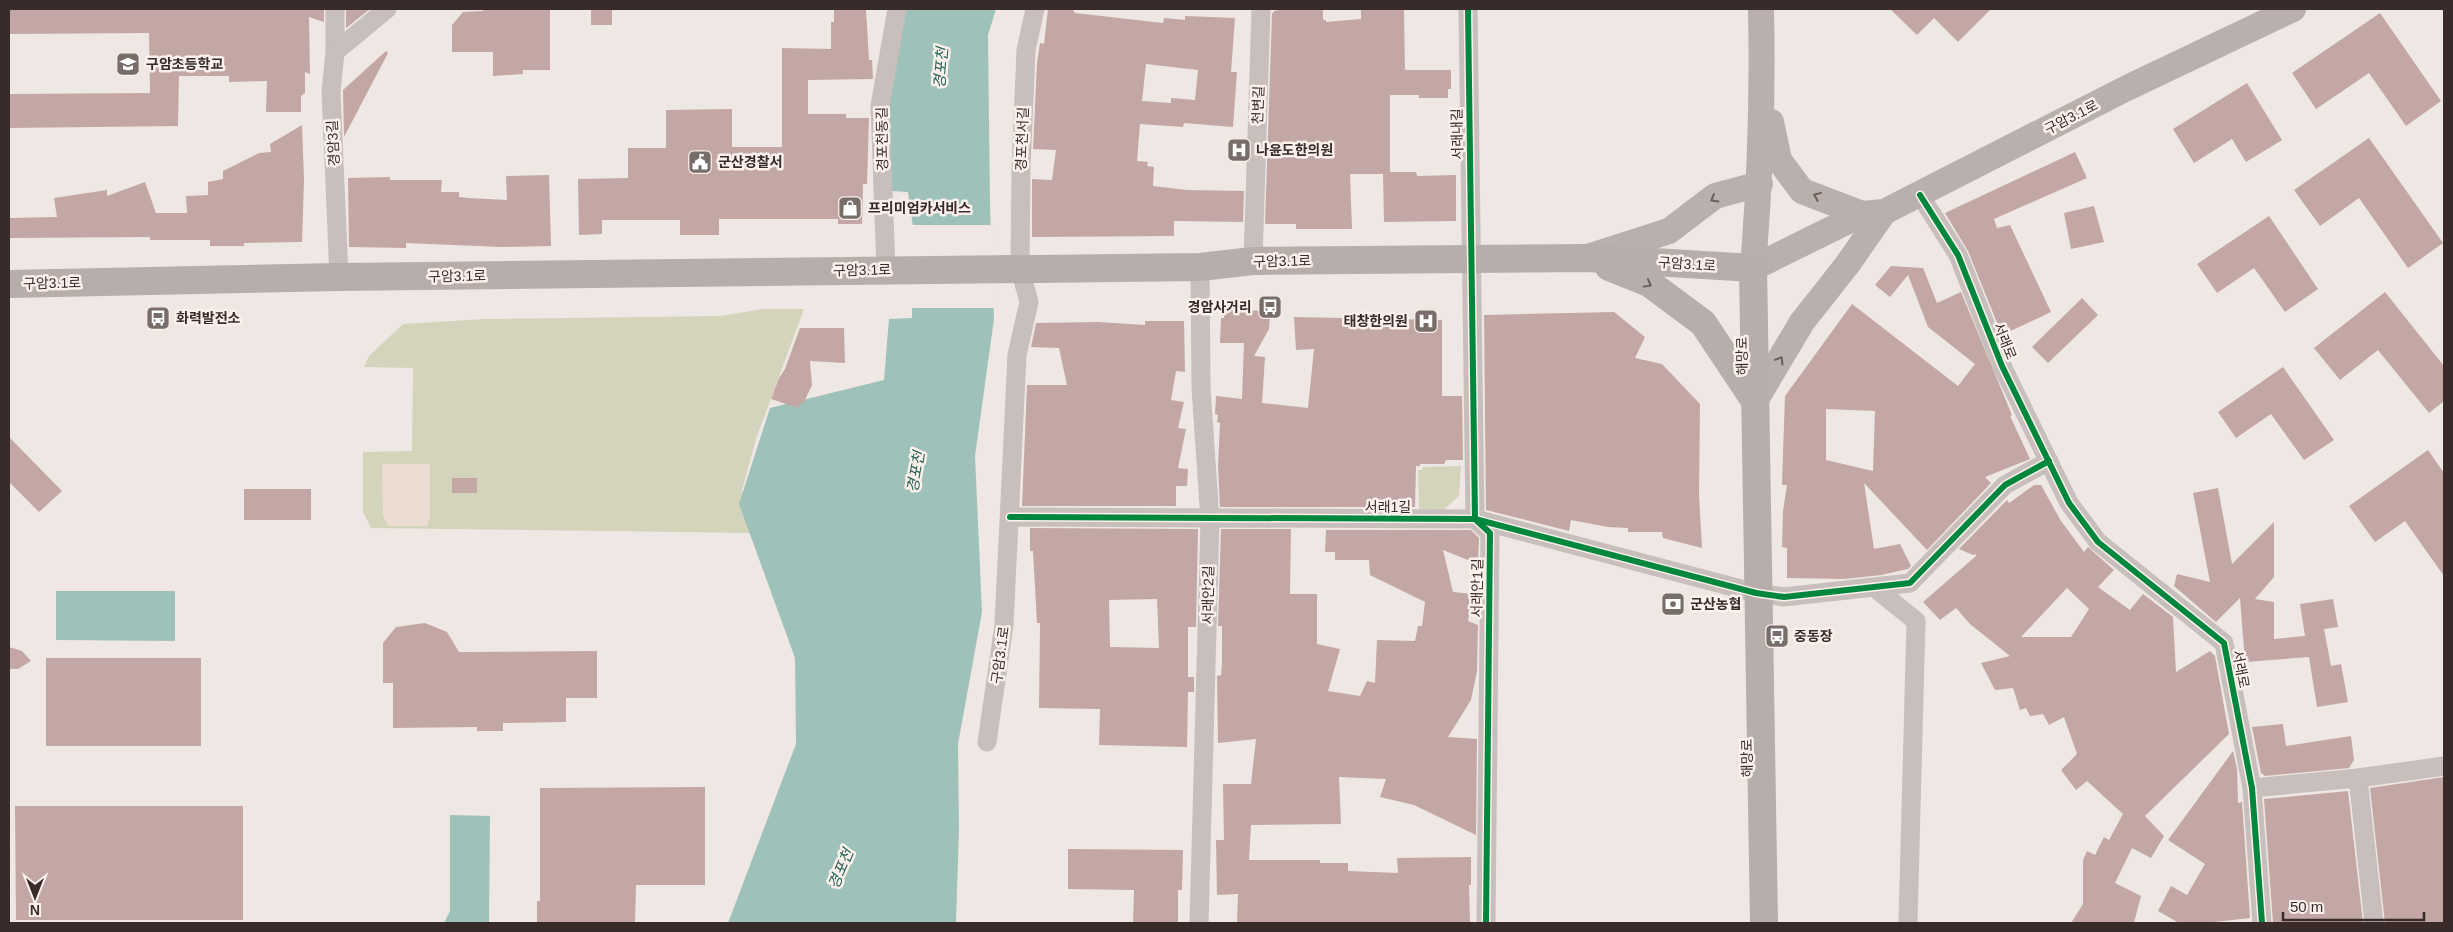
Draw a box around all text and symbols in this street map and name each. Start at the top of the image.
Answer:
water label: 경포천 [930,44,951,89]
school or university icon: 구암초등학교 [115,51,141,77]
place label: 구암초등학교 [146,56,223,72]
street label: 천변길 [1249,85,1267,125]
street label: 구암3.1로 [2041,97,2101,137]
street label: 경포천동길 [873,107,891,171]
street label: 경포천서길 [1013,107,1031,171]
street label: 서래내길 [1449,108,1465,160]
street label: 경암3길 [324,119,342,167]
hospital icon: 나윤도한의원 [1226,137,1252,163]
place label: 나윤도한의원 [1256,142,1333,158]
public building icon: 군산경찰서 [687,149,713,175]
place label: 군산경찰서 [718,154,782,170]
one-way arrow [1813,192,1822,203]
one-way arrow [1710,193,1719,203]
shop icon: 프리미엄카서비스 [837,195,863,221]
place label: 프리미엄카서비스 [868,200,971,216]
street label: 구암3.1로 [1253,252,1311,270]
street label: 구암3.1로 [1657,254,1717,274]
street label: 구암3.1로 [833,261,891,279]
street label: 구암3.1로 [428,267,486,285]
street label: 구암3.1로 [23,274,81,292]
one-way arrow [1642,278,1651,288]
bus stop icon: 경암사거리 [1257,294,1283,320]
place label: 경암사거리 [1188,299,1252,315]
bus stop icon: 화력발전소 [145,305,171,331]
hospital icon: 태창한의원 [1413,308,1439,334]
place label: 화력발전소 [176,310,241,326]
place label: 태창한의원 [1344,313,1408,329]
street label: 서래로 [1990,320,2020,362]
street label: 해망로 [1734,336,1750,375]
one-way arrow [1774,356,1784,365]
water label: 경포천 [904,448,928,494]
street label: 서래1길 [1365,499,1411,515]
street label: 서래안1길 [1468,558,1486,618]
street label: 서래안2길 [1199,565,1217,625]
bank icon: 군산농협 [1660,591,1686,617]
place label: 군산농협 [1690,596,1742,612]
bus stop icon: 중동장 [1764,623,1790,649]
street label: 구암3.1로 [988,625,1012,685]
place label: 중동장 [1794,628,1833,644]
street label: 서래로 [2229,649,2253,690]
street label: 해망로 [1739,738,1755,777]
water label: 경포천 [825,844,857,891]
north arrow [10,872,60,922]
scale bar [2283,890,2424,922]
text: 50 m [2290,898,2323,915]
text: N [30,902,40,918]

